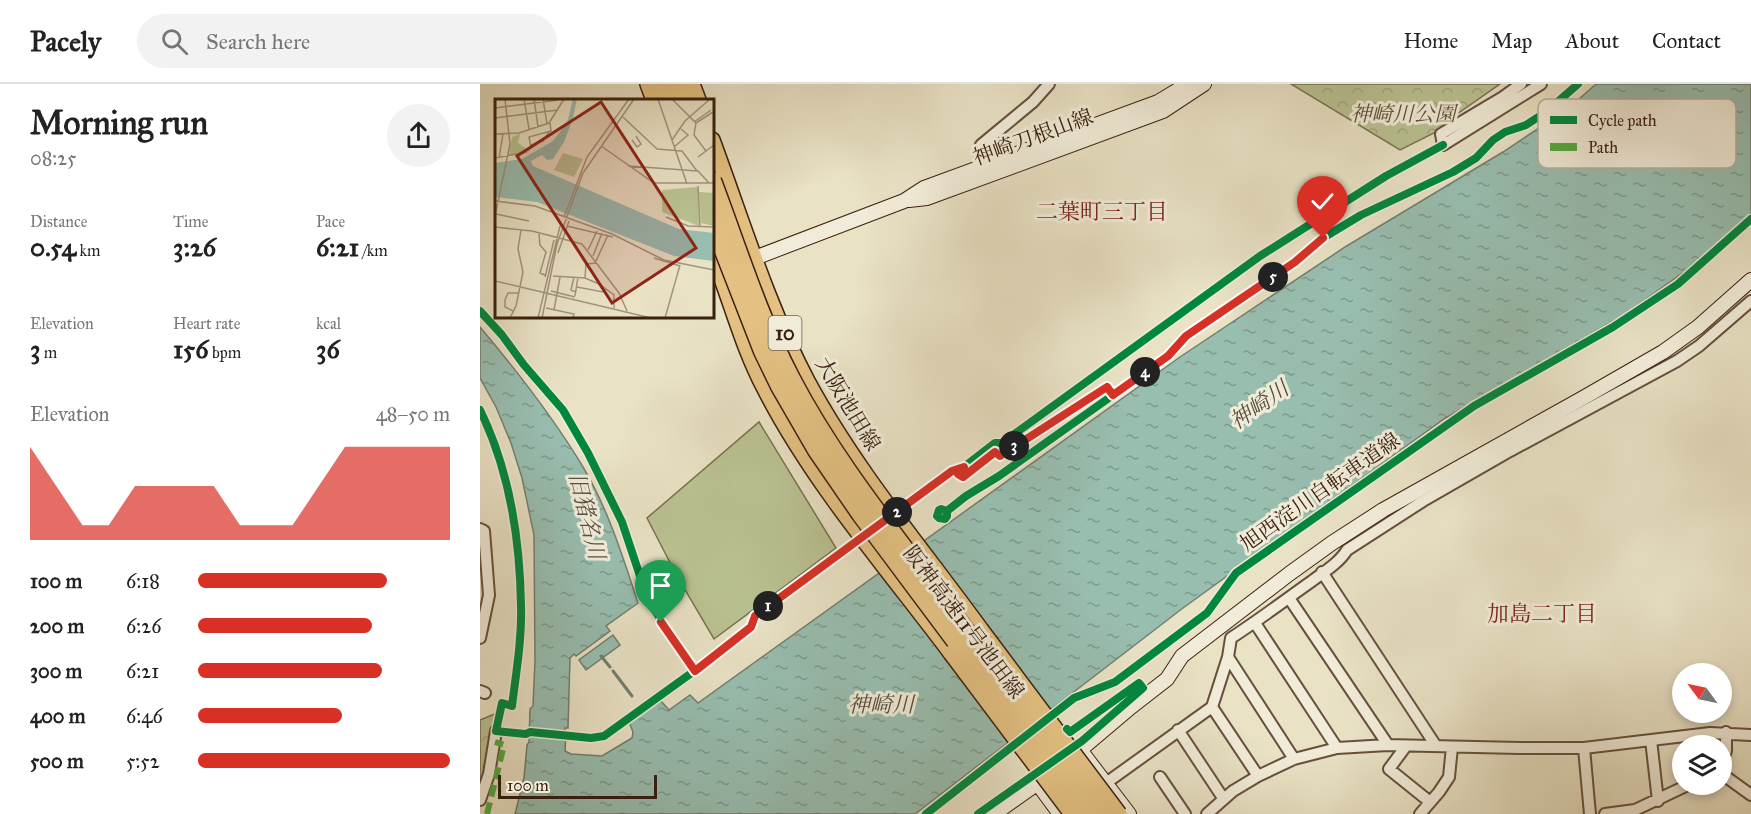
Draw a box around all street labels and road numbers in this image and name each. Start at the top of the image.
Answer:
street label: 神崎刀根山線 [969,103,1097,171]
road number: 10 [768,316,802,350]
street label: 大阪池田線 [810,352,886,456]
street label: 旭西淀川自転車道線 [1235,427,1405,557]
street label: 阪神高速11号池田線 [898,540,1030,704]

